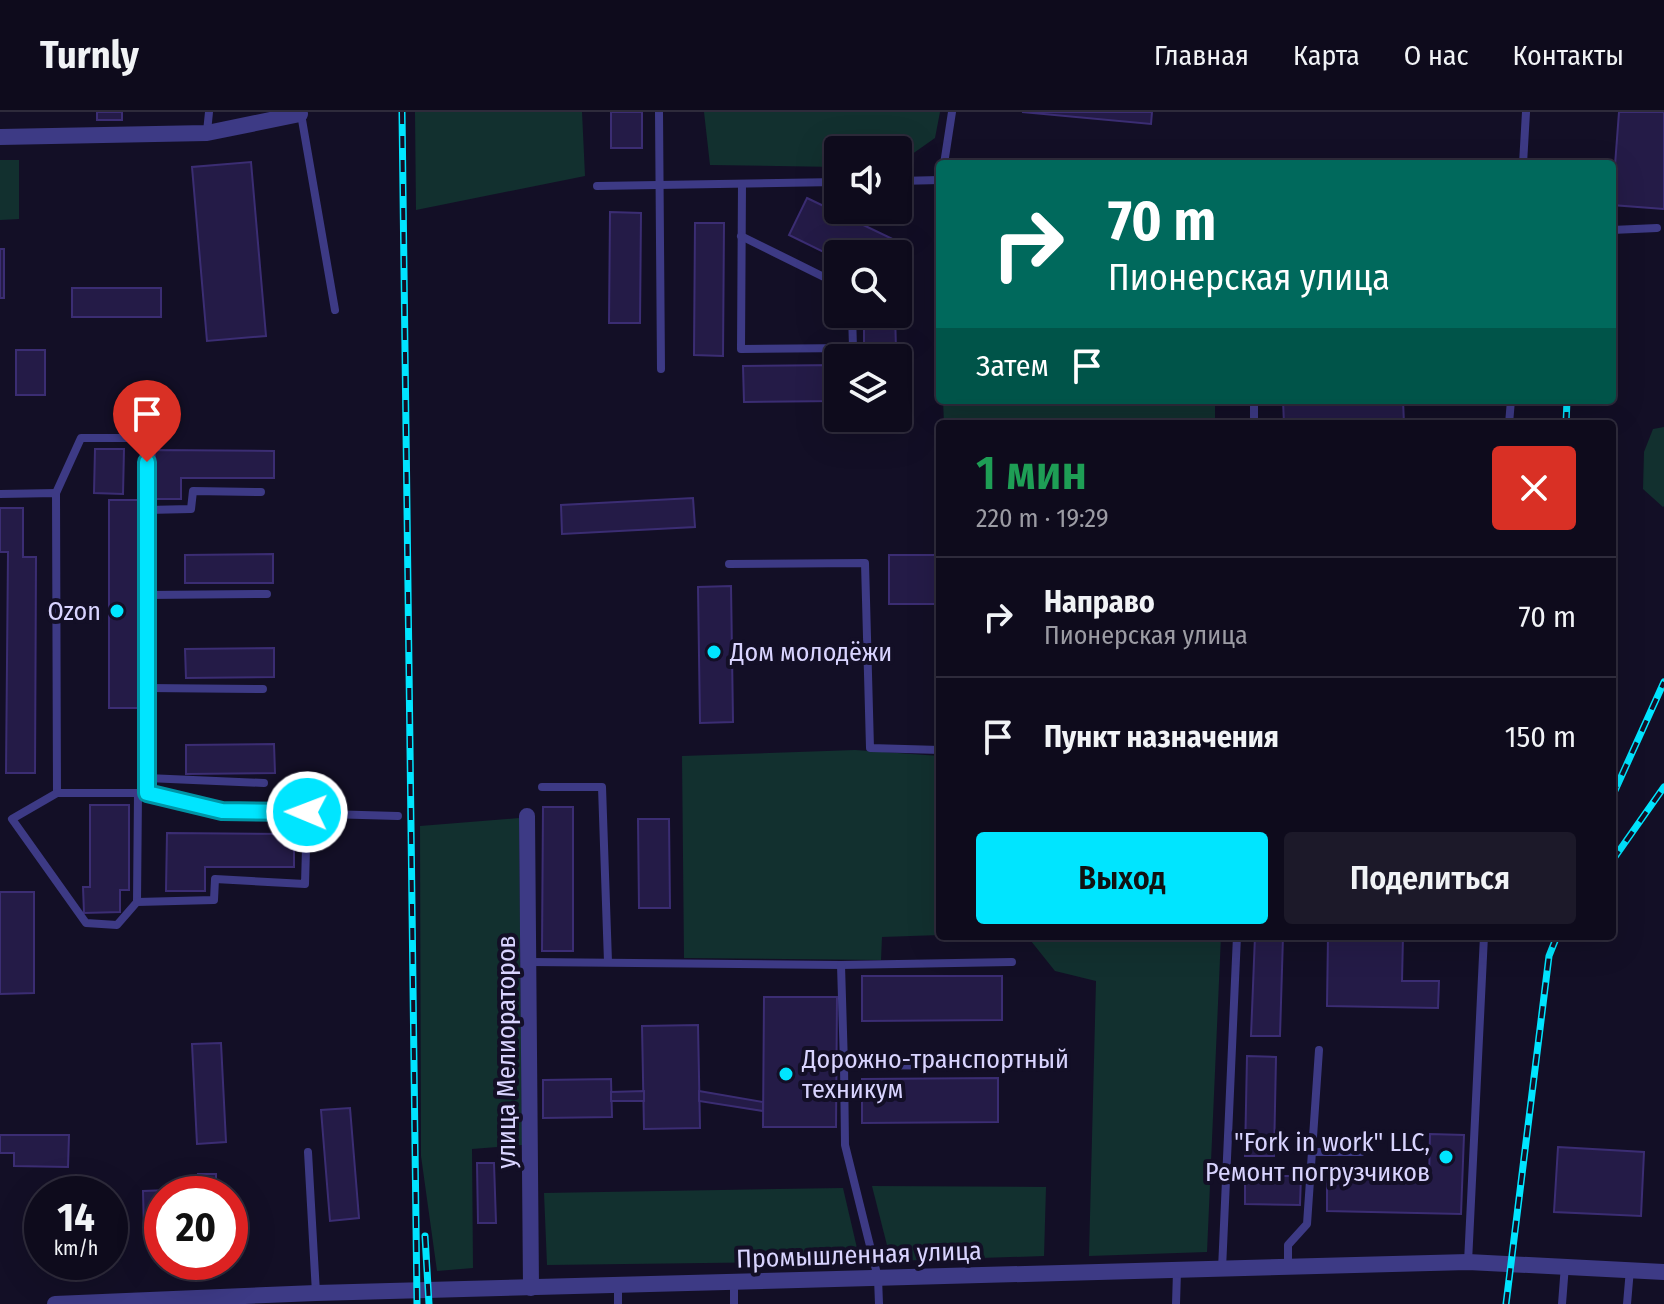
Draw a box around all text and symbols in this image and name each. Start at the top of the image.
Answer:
text: Turnly [40,32,139,78]
text: Главная [1154,39,1249,72]
text: Карта [1293,39,1360,72]
text: О нас [1404,39,1469,72]
text: Контакты [1513,39,1624,72]
map controls [824,136,912,432]
button: sound [824,136,912,224]
text: 70 m [1108,188,1216,255]
icon: right [976,192,1080,296]
button: search [824,240,912,328]
text: Пионерская улица [1108,256,1390,300]
button: layers [824,344,912,432]
icon: arrive [1065,344,1109,388]
text: Затем [976,348,1049,384]
pin [113,380,181,462]
icon: arrive [125,392,169,436]
text: 1 мин [976,444,1087,502]
button: close [1492,446,1576,530]
text: 220 m · 19:29 [976,503,1109,534]
text: Направо [1044,584,1155,620]
icon: right [976,595,1020,639]
place label: Ozon [47,596,101,627]
text: 70 m [1518,599,1576,635]
marker: Ozon [108,602,126,620]
text: Пионерская улица [1044,620,1248,651]
place label: Дом молодёжи [729,637,892,668]
marker: Дом молодёжи [705,643,723,661]
icon: arrive [976,715,1020,759]
text: Пункт назначения [1044,719,1279,755]
text: 150 m [1505,719,1576,755]
position arrow [265,770,349,854]
button: Выход [976,832,1268,924]
button: Поделиться [1284,832,1576,924]
street label: улица Мелиораторов [491,935,522,1169]
place label: Дорожно-транспортный техникум [801,1044,1069,1105]
marker: Дорожно-транспортный техникум [777,1065,795,1083]
place label: "Fork in work" LLC, Ремонт погрузчиков [1205,1127,1430,1188]
marker: "Fork in work" LLC, Ремонт погрузчиков [1437,1148,1455,1166]
speed limit sign: 20 [144,1176,248,1280]
text: 14 [57,1194,95,1242]
street label: Промышленная улица [736,1235,982,1275]
text: km/h [54,1236,98,1260]

